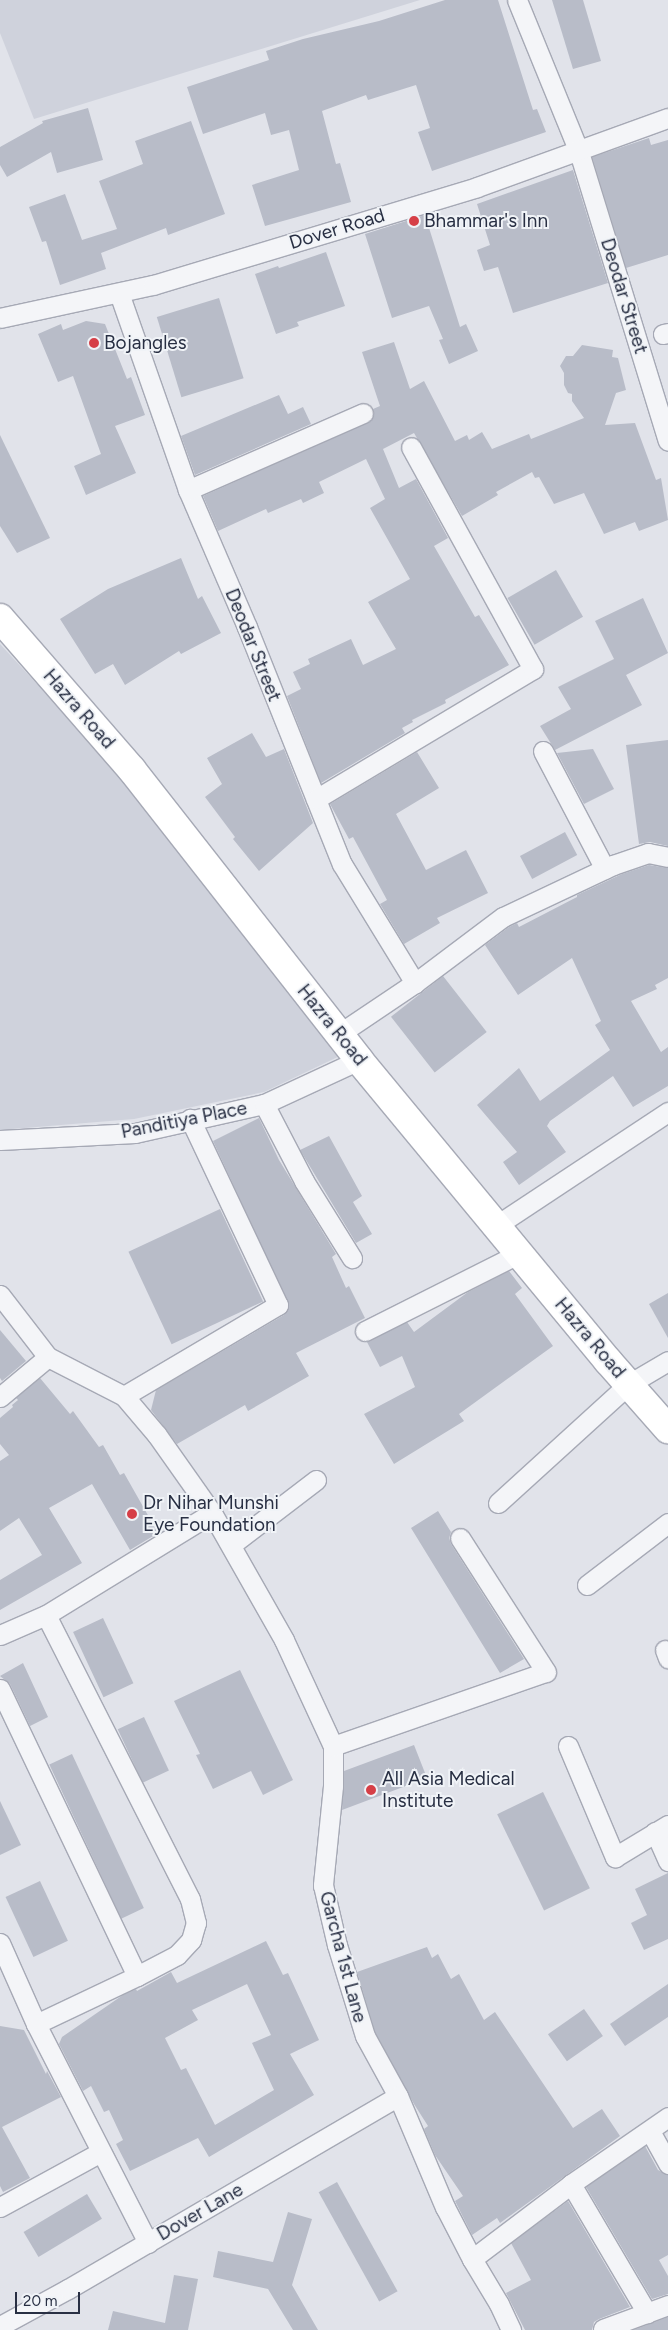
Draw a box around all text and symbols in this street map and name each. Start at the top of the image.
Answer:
street label: Dover Road [286,204,388,254]
place label: Bhammar's Inn [424,210,548,232]
marker: Bhammar's Inn [408,215,420,227]
street label: Deodar Street [596,235,652,357]
place label: Bojangles [104,332,187,354]
marker: Bojangles [88,337,100,349]
street label: Deodar Street [220,585,286,705]
street label: Hazra Road [38,665,120,753]
street label: Hazra Road [292,980,372,1070]
street label: Panditiya Place [119,1097,249,1143]
street label: Hazra Road [550,1293,630,1383]
place label: Dr Nihar Munshi Eye Foundation [143,1492,279,1536]
marker: Dr Nihar Munshi Eye Foundation [125,1507,139,1521]
place label: All Asia Medical Institute [382,1768,515,1812]
marker: All Asia Medical Institute [364,1783,378,1797]
street label: Garcha 1st Lane [315,1889,371,2025]
street label: Dover Lane [153,2178,247,2246]
scale bar [18,2282,82,2314]
text: 20 m [23,2292,57,2310]

